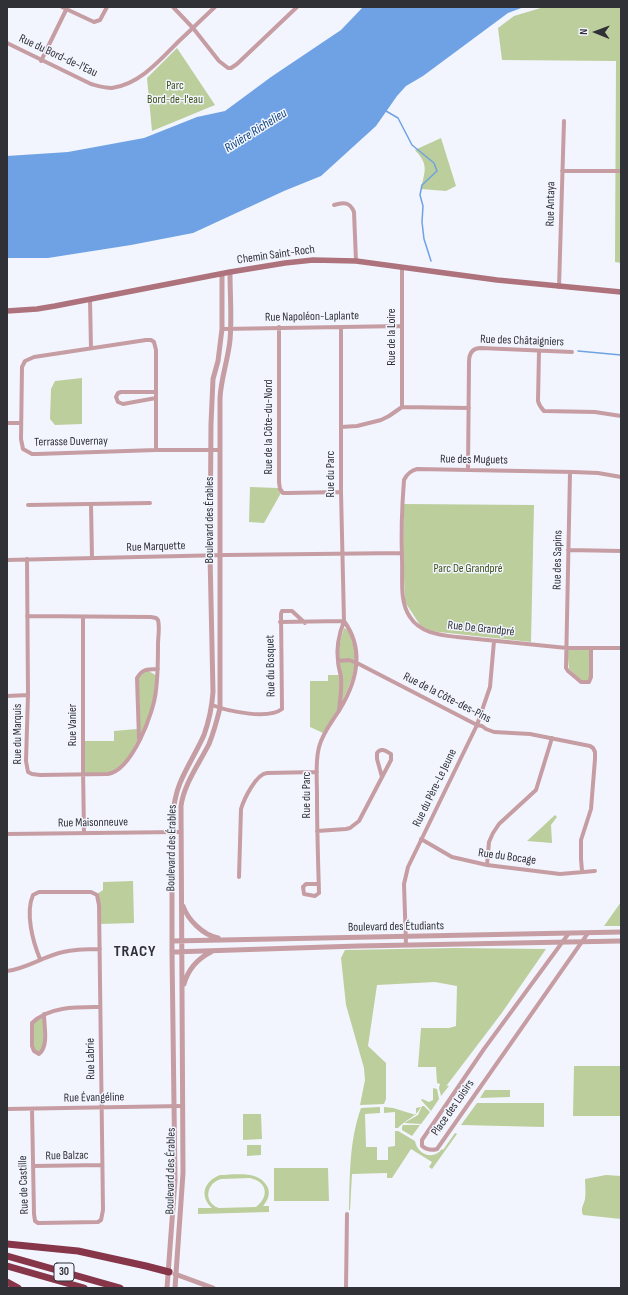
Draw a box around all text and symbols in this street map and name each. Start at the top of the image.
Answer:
north arrow [576,12,616,52]
text: N [577,29,590,35]
street label: Rue du Bord-de-l'Eau [16,32,100,80]
park label: Parc Bord-de-l'eau [147,79,203,107]
water label: Rivière Richelieu [222,106,290,156]
street label: Rue Antaya [543,181,559,227]
street label: Chemin Saint-Roch [236,242,316,268]
street label: Rue de la Loire [385,308,399,366]
street label: Rue Napoléon-Laplante [265,309,359,325]
street label: Rue des Châtaigniers [480,332,564,350]
street label: Rue de la Côte-du-Nord [262,379,276,475]
street label: Terrasse Duvernay [34,434,108,450]
street label: Rue du Parc [324,451,338,497]
street label: Rue des Muguets [440,452,508,468]
street label: Boulevard des Érables [203,477,217,563]
street label: Rue des Sapins [550,530,566,590]
street label: Rue Marquette [126,539,186,555]
park label: Parc De Grandpré [433,562,503,576]
street label: Rue De Grandpré [447,618,515,640]
street label: Rue du Bosquet [263,635,279,697]
street label: Rue de la Côte-des-Pins [401,670,493,726]
street label: Rue du Marquis [11,704,25,764]
street label: Rue Vanier [66,704,80,746]
street label: Rue du Père-Le Jeune [410,747,460,829]
street label: Rue du Parc [300,772,314,818]
street label: Boulevard des Érables [164,805,180,891]
street label: Rue Maisonneuve [58,815,128,831]
street label: Rue du Bocage [477,846,537,868]
street label: Boulevard des Étudiants [348,919,444,935]
district label: TRACY [114,942,156,962]
street label: Rue Labrie [83,1038,99,1080]
street label: Place des Loisirs [428,1077,478,1139]
street label: Rue Évangéline [64,1090,124,1106]
street label: Boulevard des Érables [163,1128,179,1214]
street label: Rue Balzac [45,1148,89,1164]
street label: Rue de Castille [16,1155,32,1215]
road number: 30 [54,1263,74,1281]

